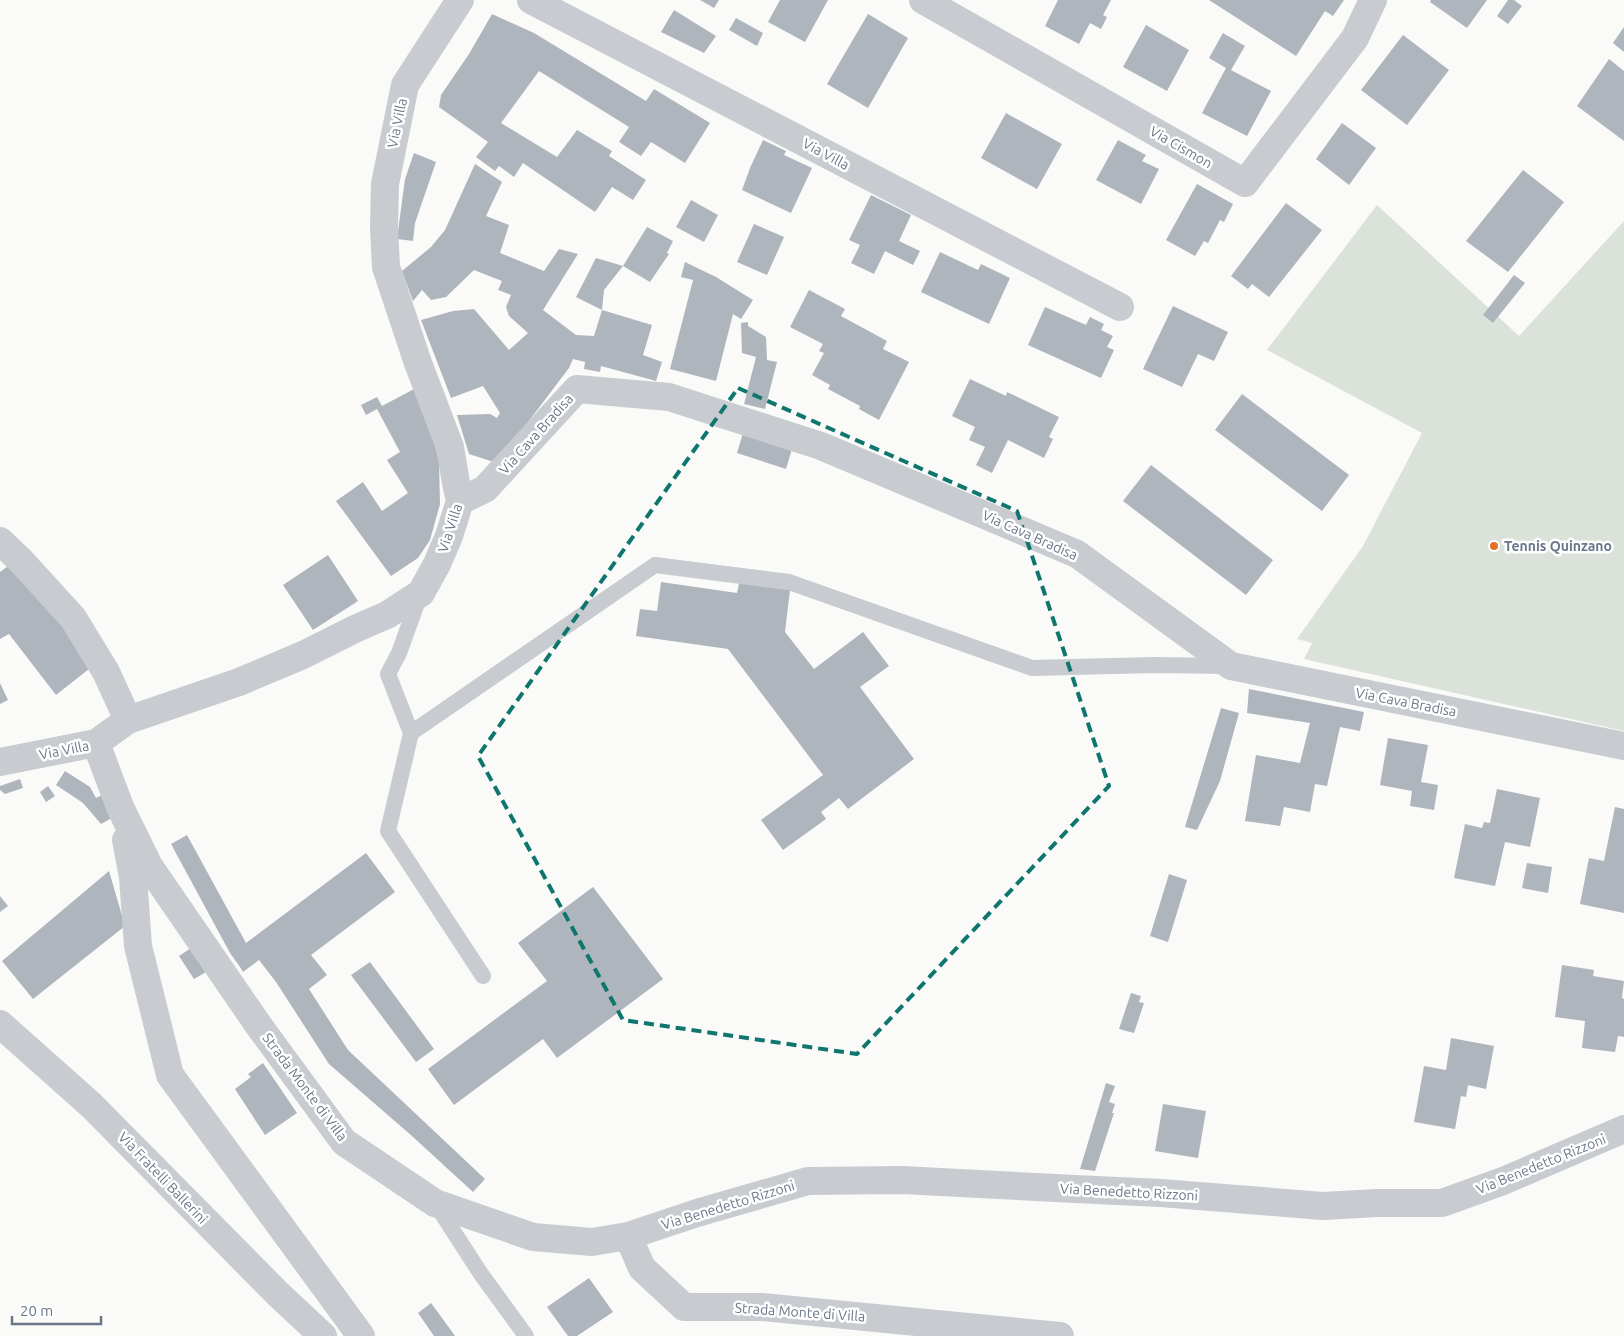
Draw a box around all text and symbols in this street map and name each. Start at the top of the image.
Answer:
street label: Via Villa [384,97,410,149]
street label: Via Cismon [1147,123,1215,171]
street label: Via Villa [800,135,852,173]
street label: Via Cava Bradisa [496,391,576,477]
street label: Via Villa [435,502,465,554]
street label: Via Cava Bradisa [980,507,1080,563]
place label: Tennis Quinzano [1504,538,1612,554]
marker: Tennis Quinzano [1488,540,1500,552]
street label: Via Cava Bradisa [1354,684,1458,720]
street label: Via Villa [38,737,90,763]
street label: Strada Monte di Villa [259,1030,351,1144]
street label: Via Fratelli Ballerini [115,1129,211,1227]
street label: Via Benedetto Rizzoni [1474,1131,1608,1197]
street label: Via Benedetto Rizzoni [660,1177,796,1233]
street label: Via Benedetto Rizzoni [1060,1180,1198,1204]
scale bar [12,1294,101,1326]
street label: Strada Monte di Villa [734,1299,866,1325]
text: 20 m [20,1302,53,1319]

